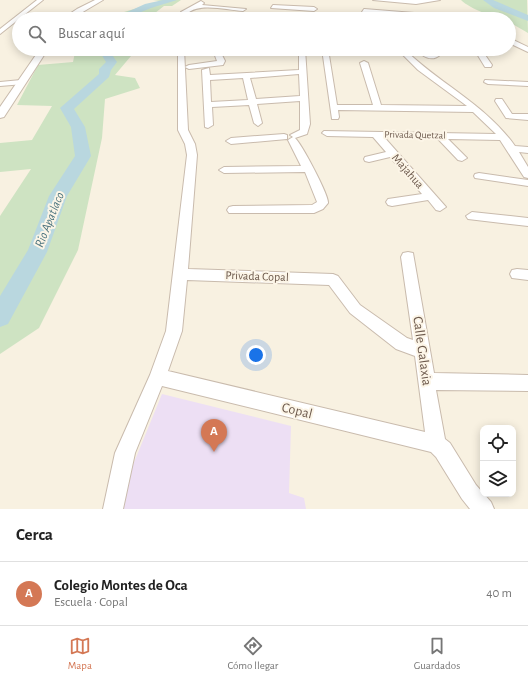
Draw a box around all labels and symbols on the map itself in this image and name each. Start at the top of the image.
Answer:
street label: Privada Quetzal [384,129,446,141]
street label: Majahua [389,151,426,192]
water label: Rio Apatlaco [33,191,67,249]
street label: Privada Copal [225,269,289,283]
street label: Calle Galaxia [410,315,434,387]
your location [246,345,266,365]
street label: Copal [280,400,314,422]
pin: A [201,419,227,452]

